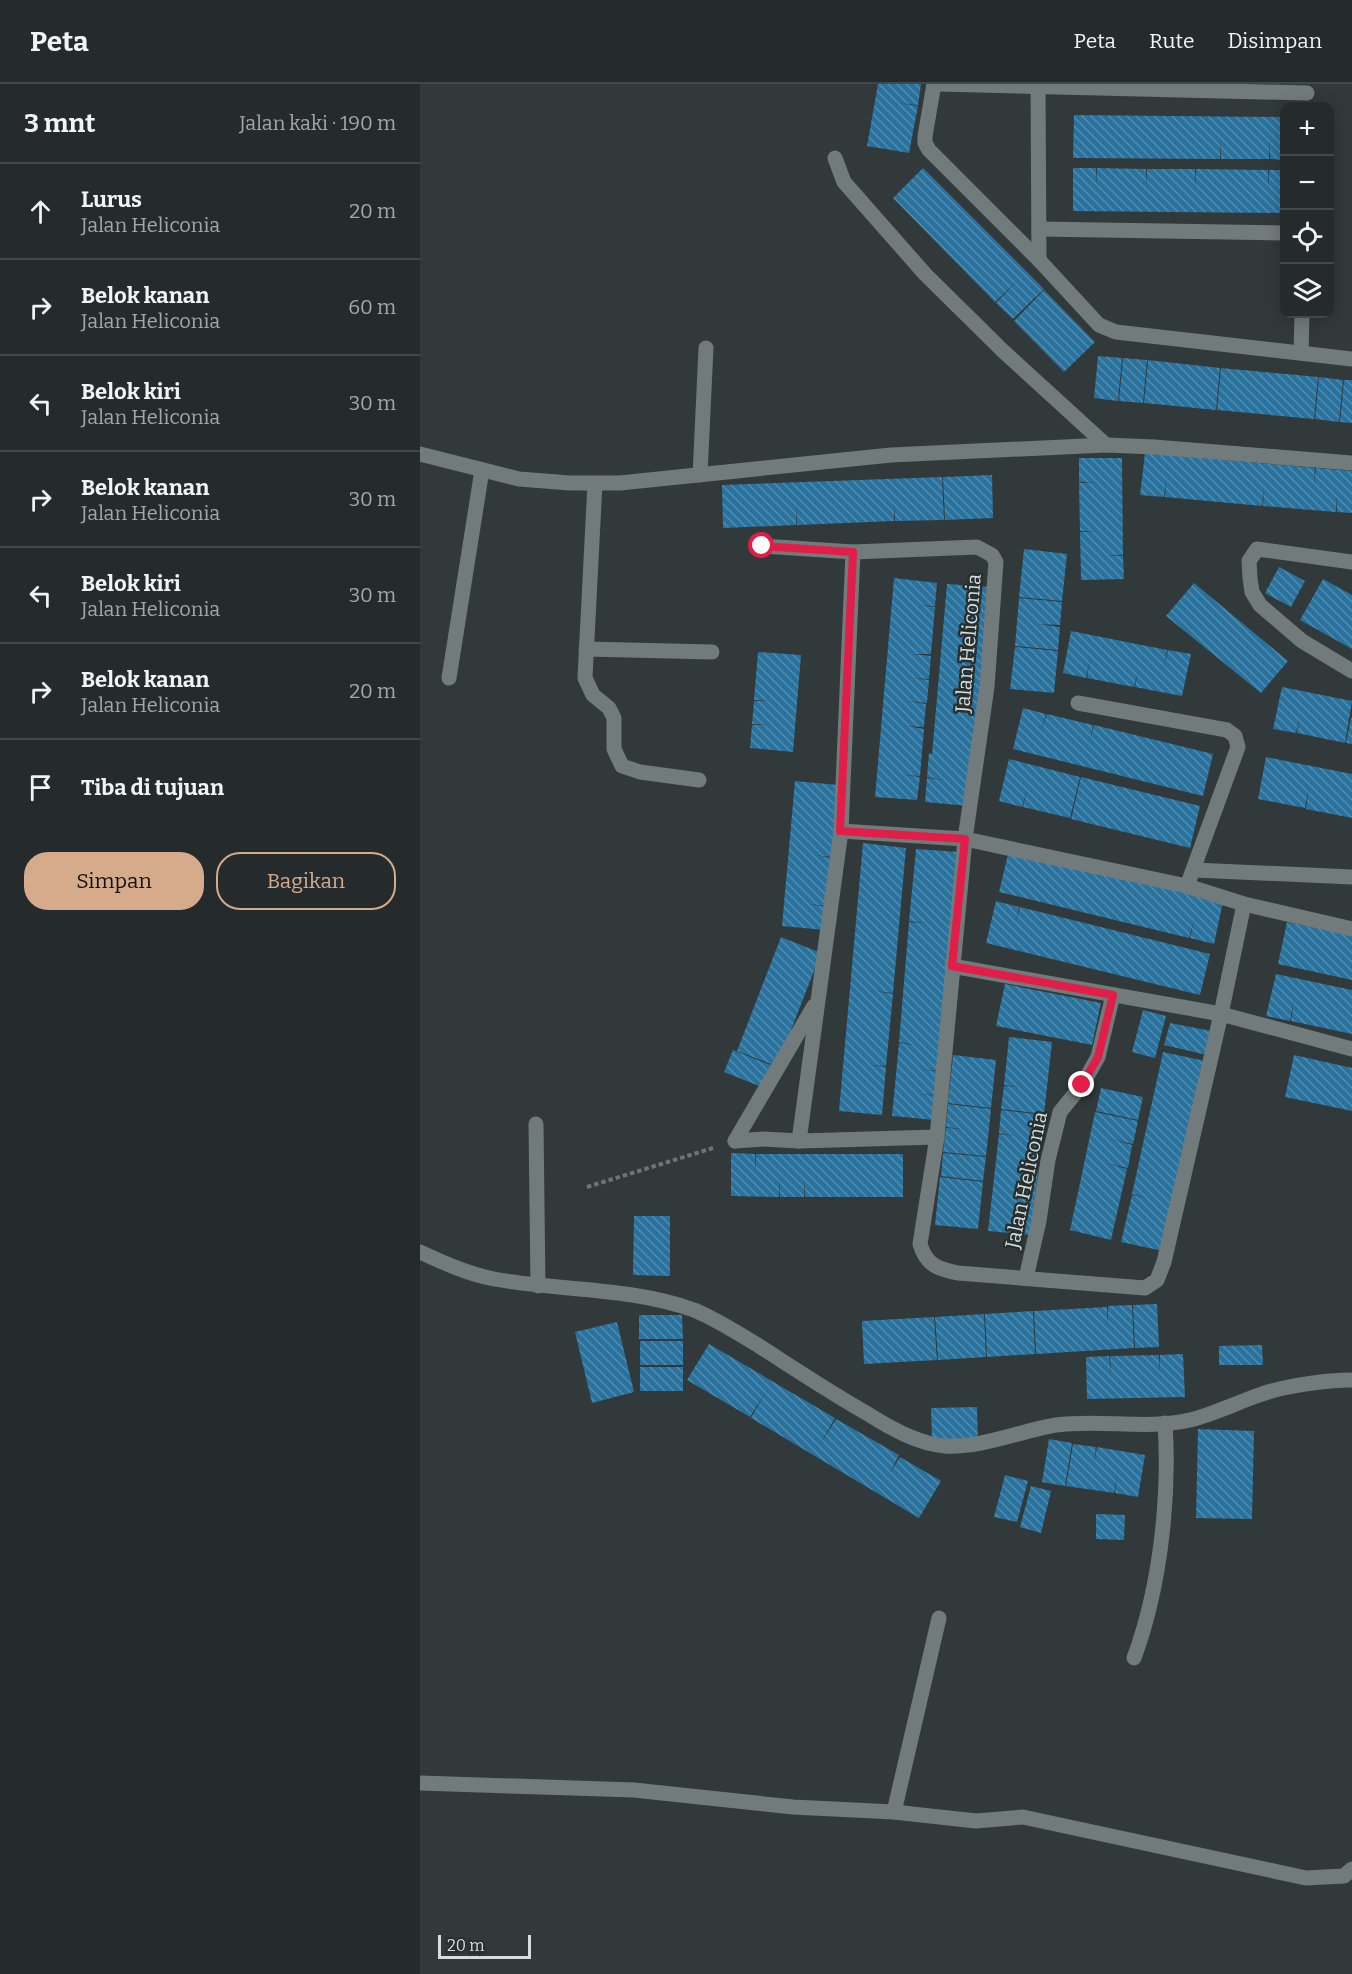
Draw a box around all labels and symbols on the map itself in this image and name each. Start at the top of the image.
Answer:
route start [748,532,774,558]
street label: Jalan Heliconia [950,573,986,714]
route end [1068,1071,1094,1097]
street label: Jalan Heliconia [1000,1109,1052,1252]
scale bar [438,1932,531,1960]

